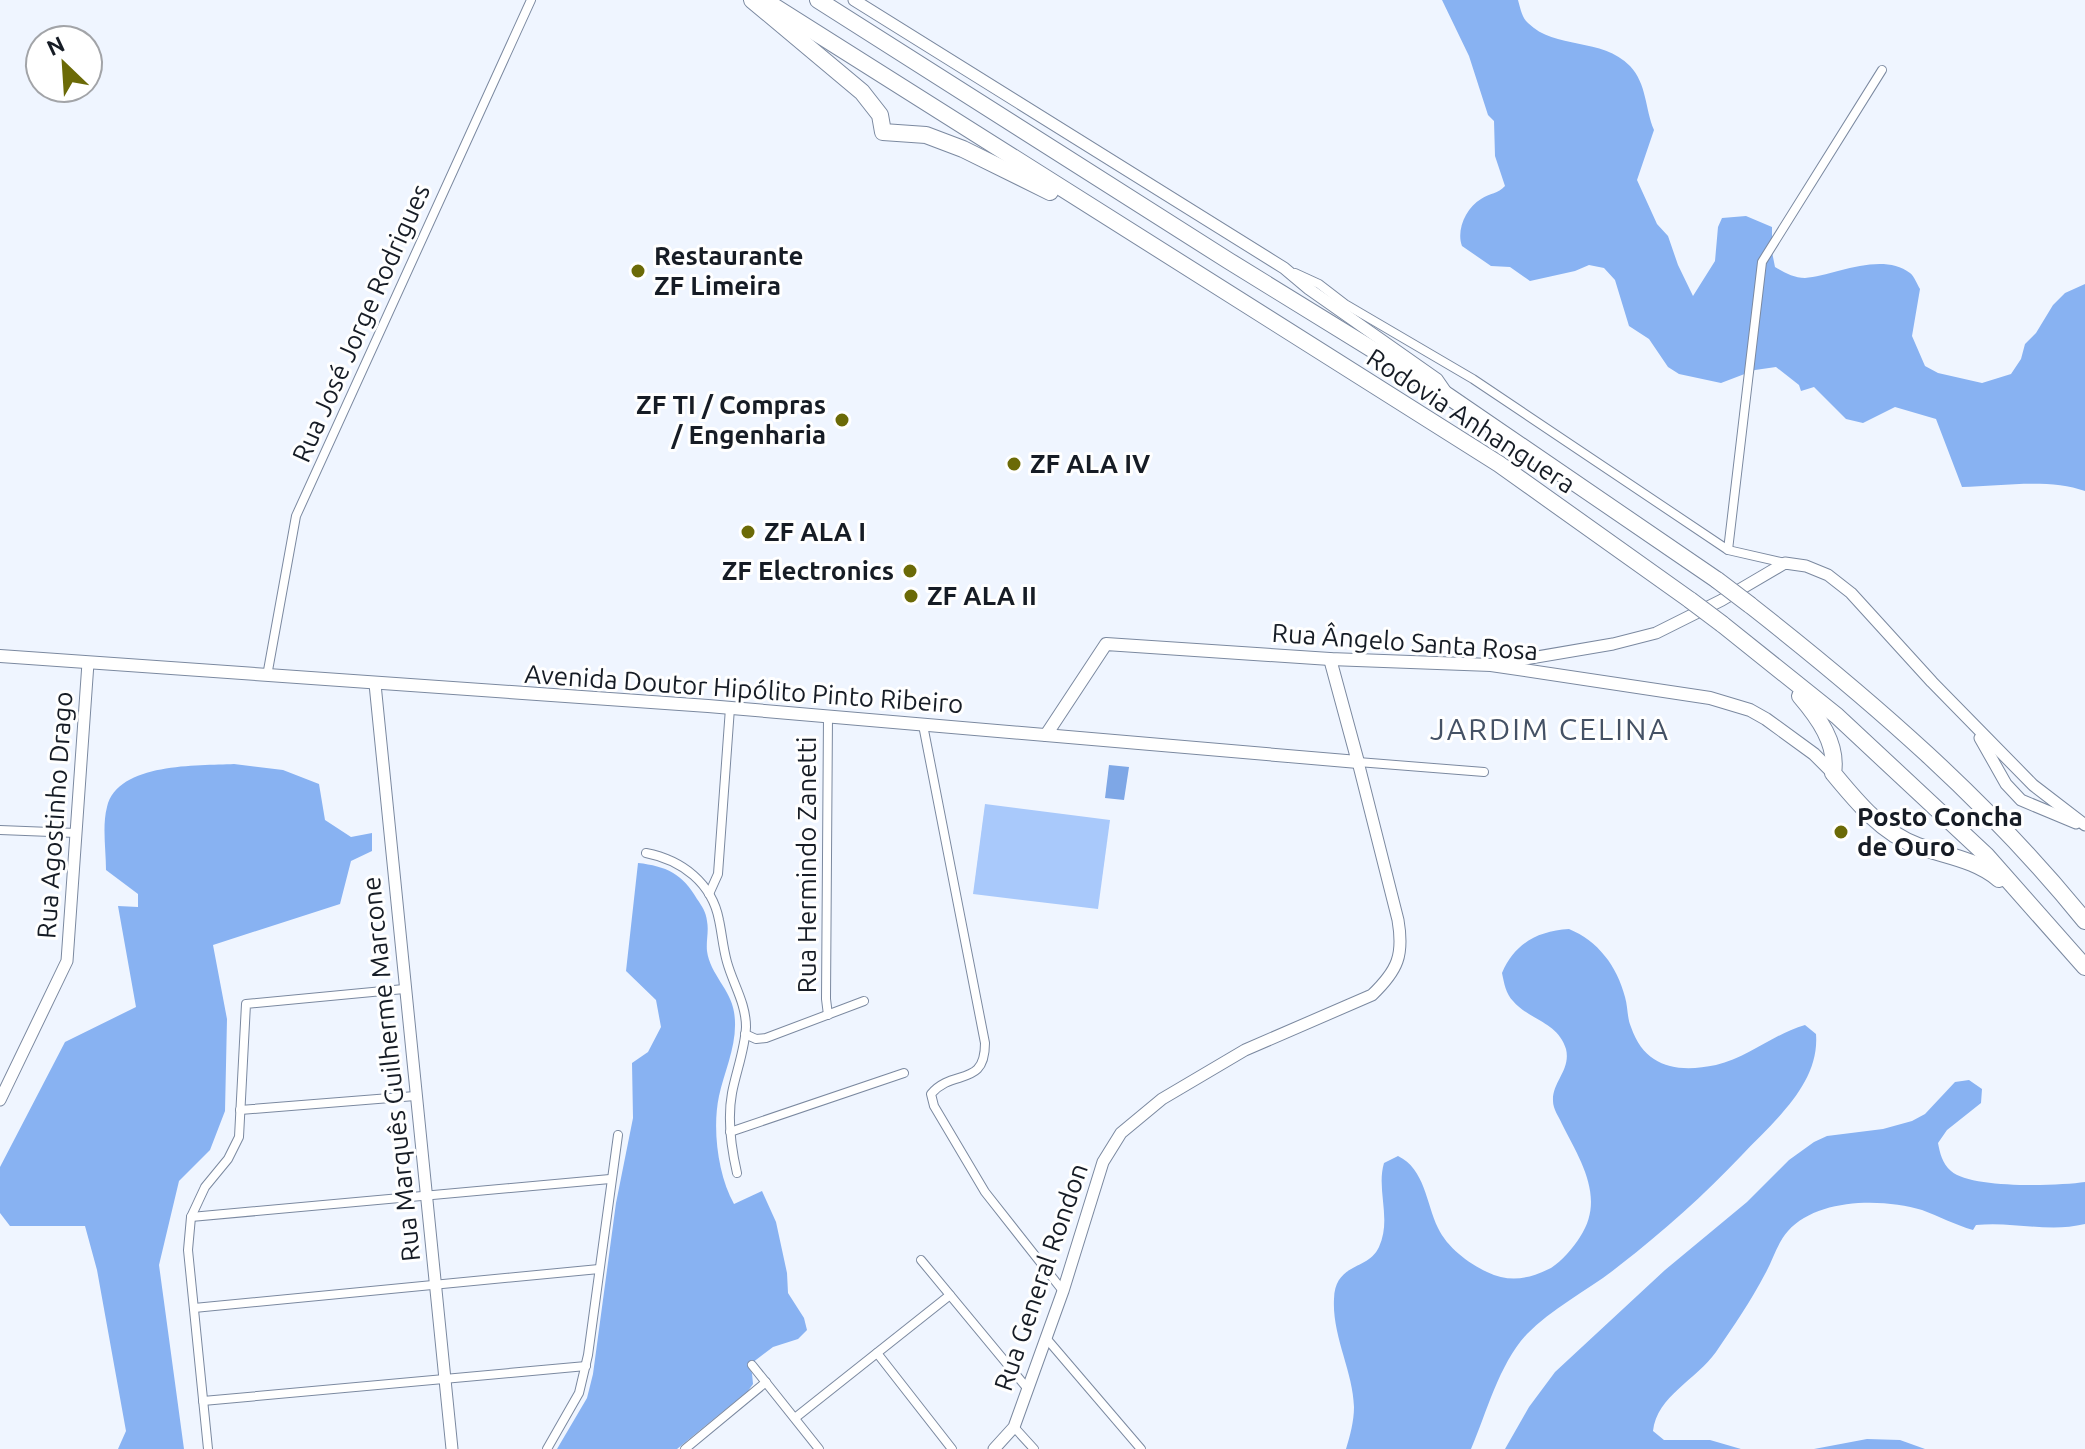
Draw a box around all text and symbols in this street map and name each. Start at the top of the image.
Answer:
north arrow [24,24,104,104]
text: N [43,31,68,60]
street label: Rua José Jorge Rodrigues [286,179,435,466]
place label: Restaurante ZF Limeira [654,241,804,300]
marker: Restaurante ZF Limeira [629,262,647,280]
street label: Rodovia Anhanguera [1362,342,1581,499]
place label: ZF TI / Compras / Engenharia [636,390,826,449]
marker: ZF TI / Compras / Engenharia [833,411,851,429]
place label: ZF ALA IV [1030,449,1150,478]
marker: ZF ALA IV [1005,455,1023,473]
place label: ZF ALA I [764,517,866,546]
marker: ZF ALA I [739,523,757,541]
place label: ZF Electronics [722,556,894,585]
marker: ZF Electronics [901,562,919,580]
place label: ZF ALA II [927,581,1037,610]
marker: ZF ALA II [902,587,920,605]
street label: Rua Ângelo Santa Rosa [1271,618,1539,665]
street label: Avenida Doutor Hipólito Pinto Ribeiro [524,659,964,718]
street label: Rua Agostinho Drago [31,690,78,940]
district label: JARDIM CELINA [1430,712,1670,746]
street label: Rua Hermindo Zanetti [792,737,821,993]
place label: Posto Concha de Ouro [1857,802,2023,861]
marker: Posto Concha de Ouro [1832,823,1850,841]
street label: Rua Marquês Guilherme Marcone [356,875,425,1263]
street label: Rua General Rondon [988,1159,1093,1394]

